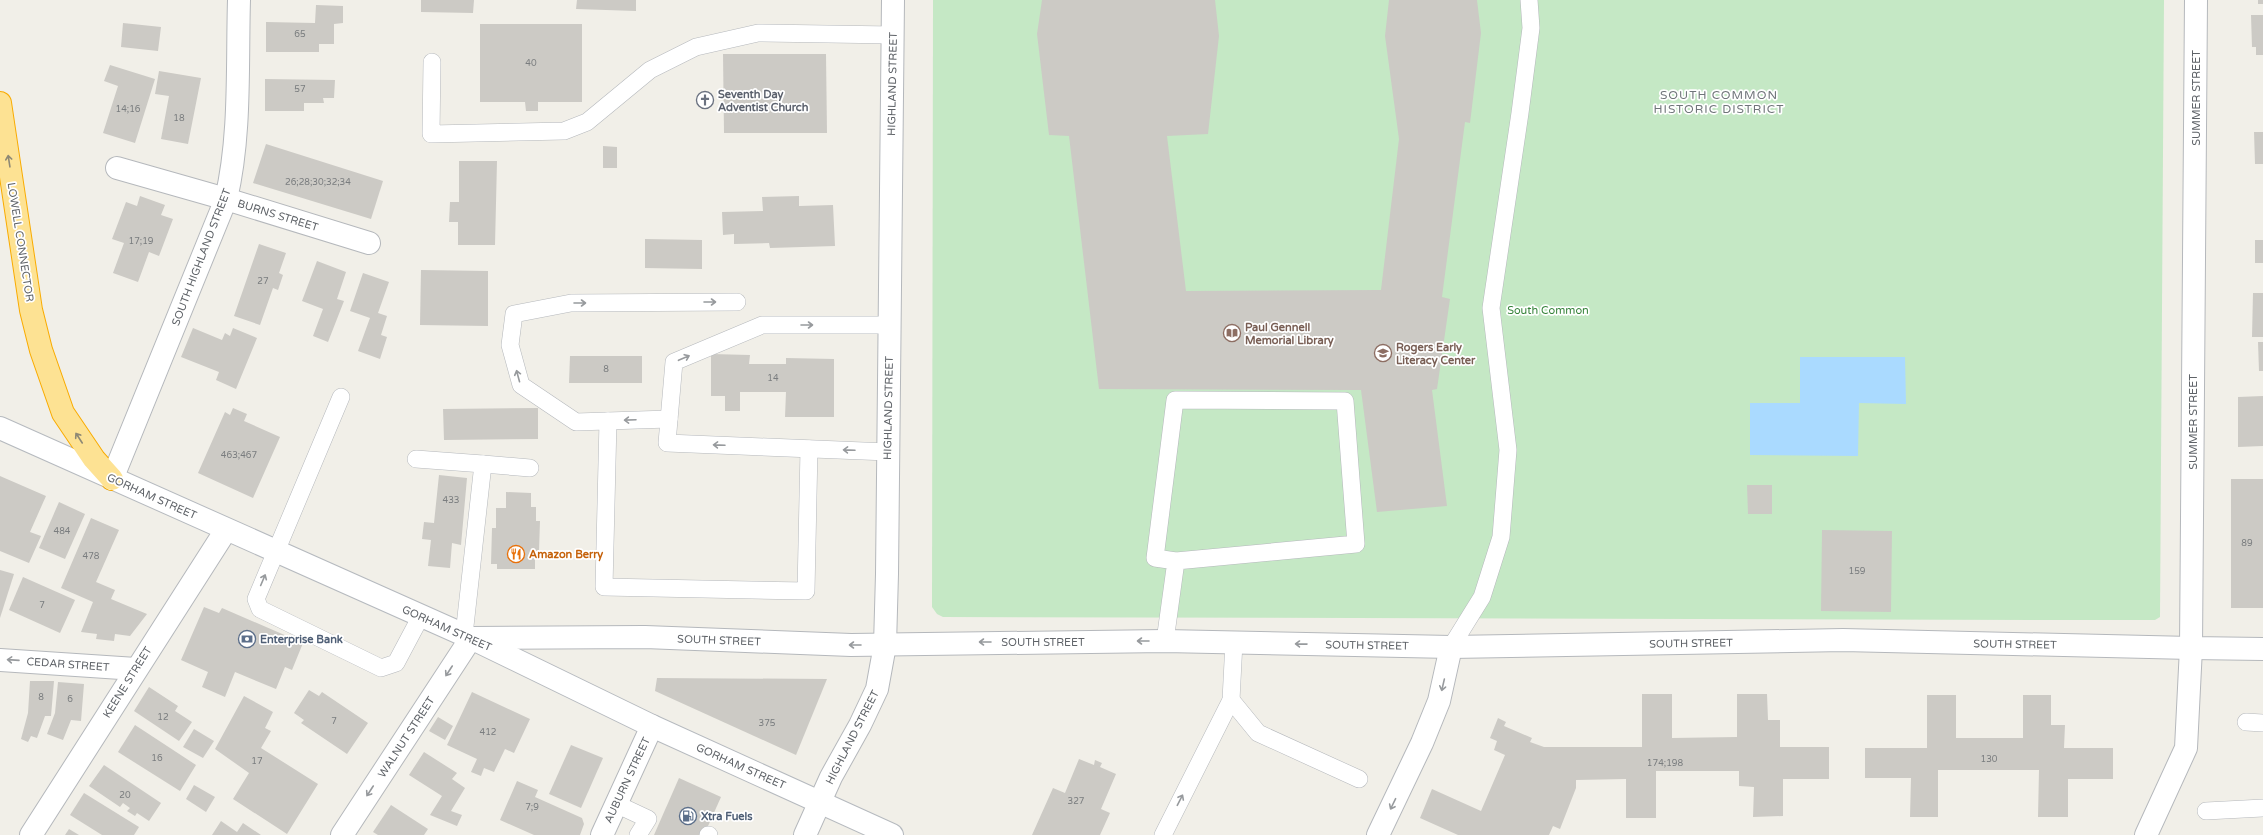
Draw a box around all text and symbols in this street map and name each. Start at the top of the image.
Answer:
house number: 65 [294,29,306,40]
street label: HIGHLAND STREET [885,32,900,136]
street label: SUMMER STREET [2190,50,2203,146]
house number: 40 [525,58,537,69]
house number: 57 [294,84,306,95]
place label: Seventh Day Adventist Church [718,88,809,114]
district label: SOUTH COMMON HISTORIC DISTRICT [1654,88,1784,116]
church icon: Seventh Day Adventist Church [695,90,715,110]
house number: 14;16 [116,104,141,115]
house number: 18 [173,113,185,124]
one-way arrow [5,155,13,168]
house number: 26;28;30;32;34 [285,177,351,188]
street label: LOWELL CONNECTOR [5,181,36,303]
street label: SOUTH HIGHLAND STREET [169,186,234,328]
street label: BURNS STREET [236,197,320,234]
house number: 17;19 [129,236,154,247]
house number: 27 [257,276,269,287]
one-way arrow [703,298,716,306]
one-way arrow [573,299,586,307]
park label: South Common [1507,304,1589,317]
one-way arrow [800,321,813,329]
place label: Paul Gennell Memorial Library [1245,321,1334,348]
library icon: Paul Gennell Memorial Library [1222,323,1242,343]
place label: Rogers Early Literacy Center [1396,341,1476,368]
school or university icon: Rogers Early Literacy Center [1373,343,1393,363]
one-way arrow [677,354,689,361]
street label: HIGHLAND STREET [881,356,896,460]
house number: 8 [603,364,609,375]
one-way arrow [514,369,522,382]
house number: 14 [767,373,779,384]
street label: SUMMER STREET [2187,374,2200,470]
one-way arrow [624,417,637,424]
one-way arrow [75,433,83,444]
one-way arrow [713,441,726,449]
one-way arrow [843,446,856,454]
house number: 463;467 [221,450,257,461]
street label: GORHAM STREET [105,471,199,522]
house number: 433 [443,495,459,506]
house number: 484 [54,526,71,537]
house number: 89 [2241,538,2253,549]
restaurant icon: Amazon Berry [506,544,526,564]
place label: Amazon Berry [529,548,603,562]
house number: 478 [83,551,100,562]
house number: 159 [1849,566,1866,577]
one-way arrow [260,575,267,587]
house number: 7 [39,600,45,611]
street label: GORHAM STREET [400,603,494,654]
bank icon: Enterprise Bank [237,629,257,649]
place label: Enterprise Bank [260,633,343,647]
street label: SOUTH STREET [677,633,761,648]
street label: SOUTH STREET [1001,636,1085,649]
street label: SOUTH STREET [1649,636,1733,651]
one-way arrow [1137,637,1150,645]
street label: SOUTH STREET [1973,637,2057,652]
one-way arrow [979,638,992,646]
street label: SOUTH STREET [1325,638,1409,653]
one-way arrow [1295,640,1308,648]
one-way arrow [849,641,862,649]
street label: KEENE STREET [100,644,155,720]
street label: CEDAR STREET [26,655,110,674]
one-way arrow [7,657,20,664]
one-way arrow [445,665,453,676]
one-way arrow [1438,678,1446,691]
street label: HIGHLAND STREET [823,688,882,787]
house number: 8 [38,692,44,703]
house number: 6 [67,694,73,705]
street label: WALNUT STREET [375,694,438,780]
house number: 12 [157,712,169,723]
house number: 7 [331,716,337,727]
house number: 375 [759,718,776,729]
house number: 412 [480,727,496,738]
street label: AUBURN STREET [602,735,653,825]
street label: GORHAM STREET [694,741,788,792]
house number: 16 [151,753,163,764]
house number: 130 [1981,754,1998,765]
house number: 17 [251,756,263,767]
house number: 174;198 [1647,758,1683,769]
one-way arrow [366,785,374,796]
house number: 20 [119,790,131,801]
one-way arrow [1177,794,1184,806]
house number: 327 [1068,796,1085,807]
one-way arrow [1389,798,1396,810]
house number: 7;9 [525,802,539,813]
fuel station icon: Xtra Fuels [678,806,698,826]
place label: Xtra Fuels [701,810,753,823]

